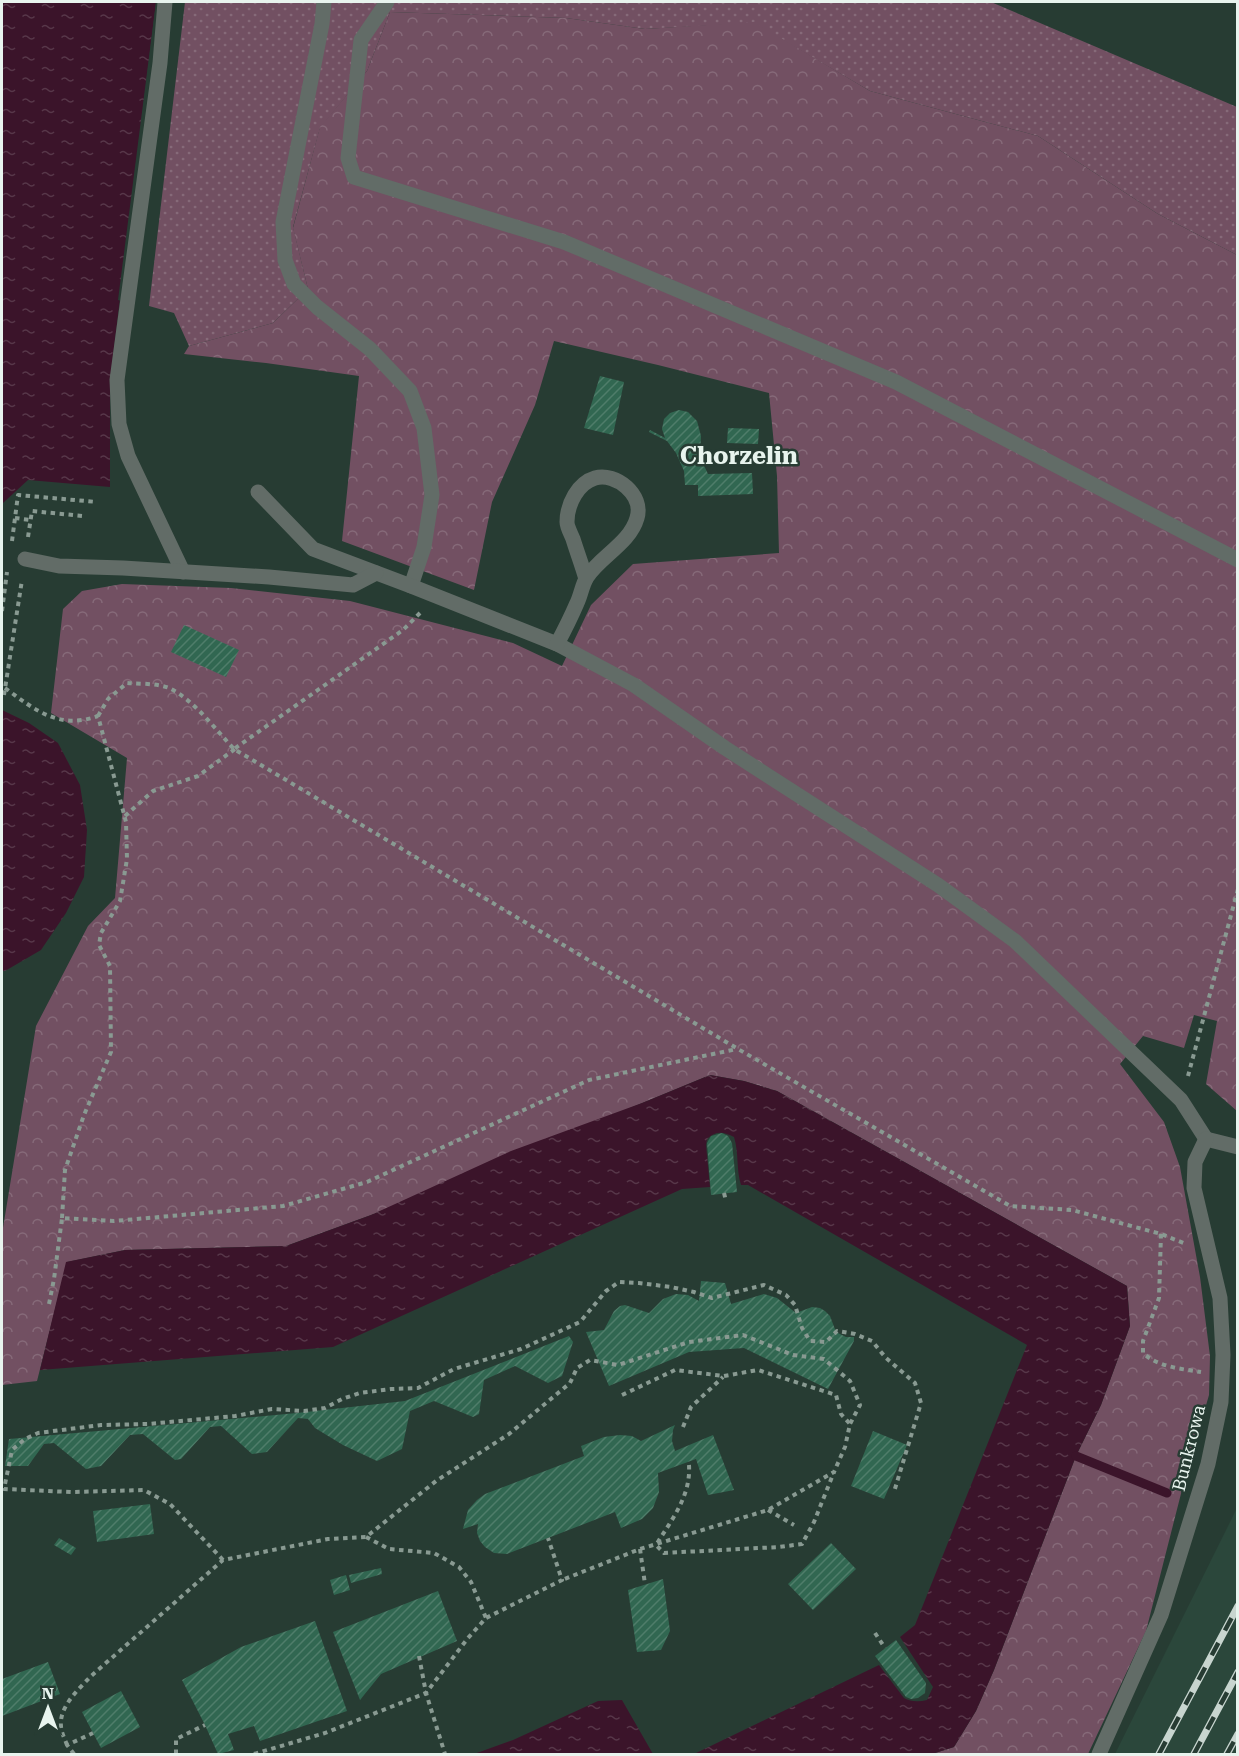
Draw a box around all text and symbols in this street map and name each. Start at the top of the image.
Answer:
district label: Chorzelin [680,442,798,470]
street label: Bunkrowa [1168,1402,1209,1493]
north arrow [18,1678,78,1738]
text: N [42,1684,54,1703]

